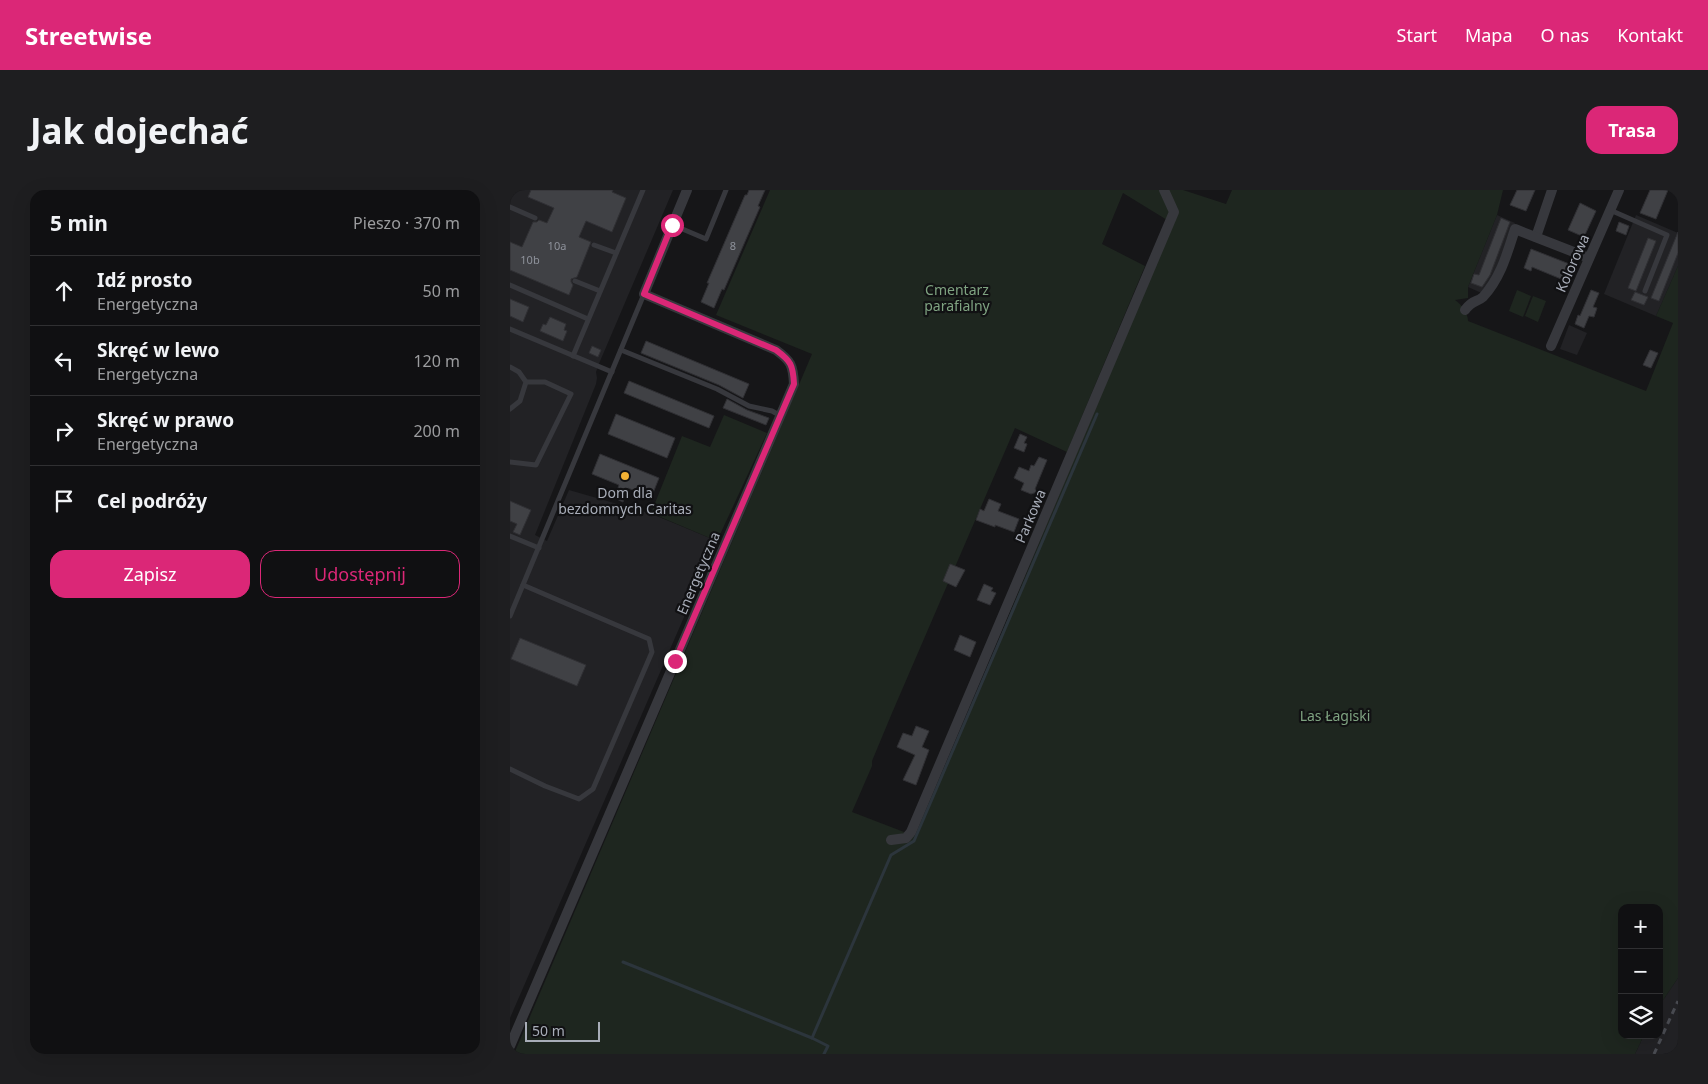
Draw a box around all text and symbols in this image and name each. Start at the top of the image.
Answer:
text: Streetwise [25,19,152,52]
text: Start [1397,23,1437,47]
text: Mapa [1465,23,1513,47]
text: O nas [1541,23,1589,47]
text: Kontakt [1617,23,1683,47]
button: Trasa [1586,106,1678,154]
text: Jak dojechać [30,107,249,154]
text: 5 min [50,209,108,237]
text: Pieszo · 370 m [353,212,460,234]
route start [661,214,684,237]
street label: Kolorowa [1551,231,1593,295]
house number: 10a [548,238,566,253]
house number: 8 [730,238,736,253]
house number: 10b [520,252,540,267]
text: Idź prosto [97,267,192,293]
icon: ahead [50,277,78,305]
text: 50 m [423,280,460,302]
park label: Cmentarz parafialny [924,280,991,315]
text: Energetyczna [97,293,198,315]
text: Skręć w lewo [97,337,219,363]
icon: left [50,347,78,375]
text: 120 m [413,350,460,372]
text: Energetyczna [97,363,198,385]
text: Skręć w prawo [97,407,234,433]
icon: right [50,417,78,445]
text: 200 m [413,420,460,442]
text: Energetyczna [97,433,198,455]
marker: Dom dla bezdomnych Caritas [619,470,631,482]
place label: Dom dla bezdomnych Caritas [558,483,692,518]
street label: Parkowa [1010,486,1050,546]
icon: arrive [50,487,78,515]
text: Cel podróży [97,488,207,514]
street label: Energetyczna [672,529,724,617]
button: Zapisz [50,550,250,598]
button: Udostępnij [260,550,460,598]
route end [664,650,687,673]
park label: Las Łagiski [1300,706,1370,725]
map controls [1618,904,1663,1039]
button: + [1618,904,1663,949]
button: − [1618,949,1663,994]
button: layers [1618,994,1663,1039]
scale bar [525,1019,600,1042]
text: 50 m [532,1021,565,1040]

